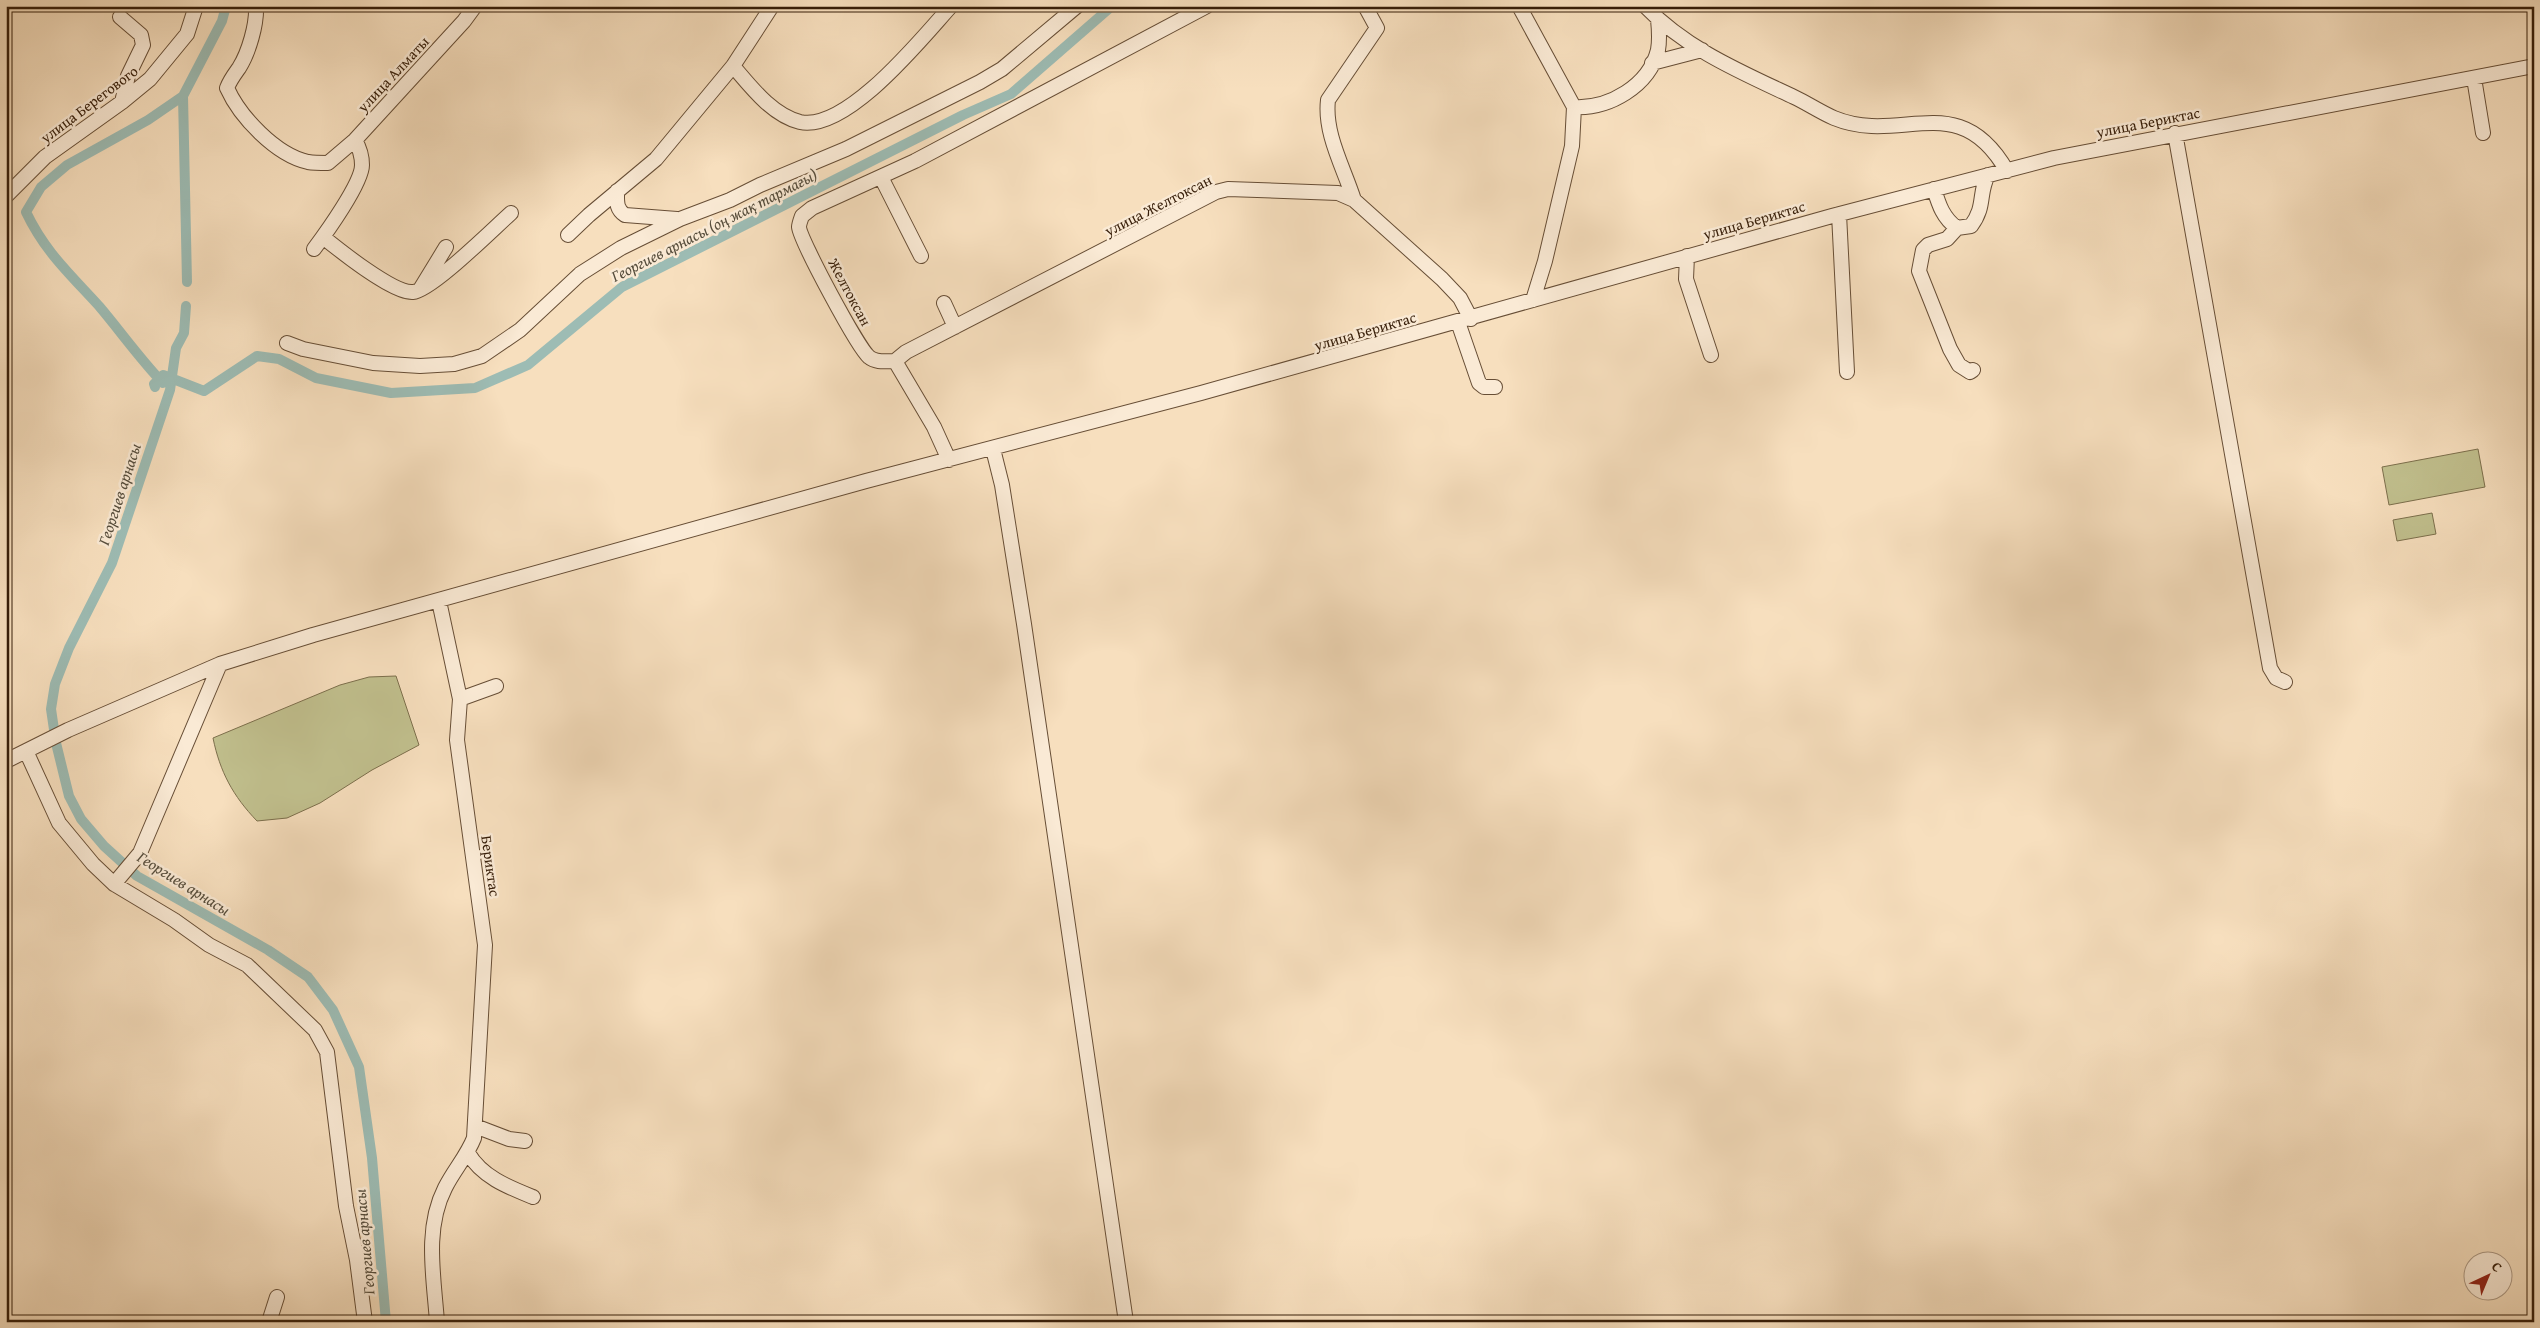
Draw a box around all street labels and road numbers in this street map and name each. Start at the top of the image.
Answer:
street label: улица Алматы [352,31,434,117]
street label: улица Берегового [35,60,142,148]
street label: улица Бериктас [2093,102,2202,143]
street label: улица Желтоксан [1100,169,1215,242]
street label: улица Бериктас [1700,195,1808,245]
street label: Желтоксан [823,254,877,330]
street label: улица Бериктас [1311,306,1419,356]
street label: Бериктас [476,834,506,898]

